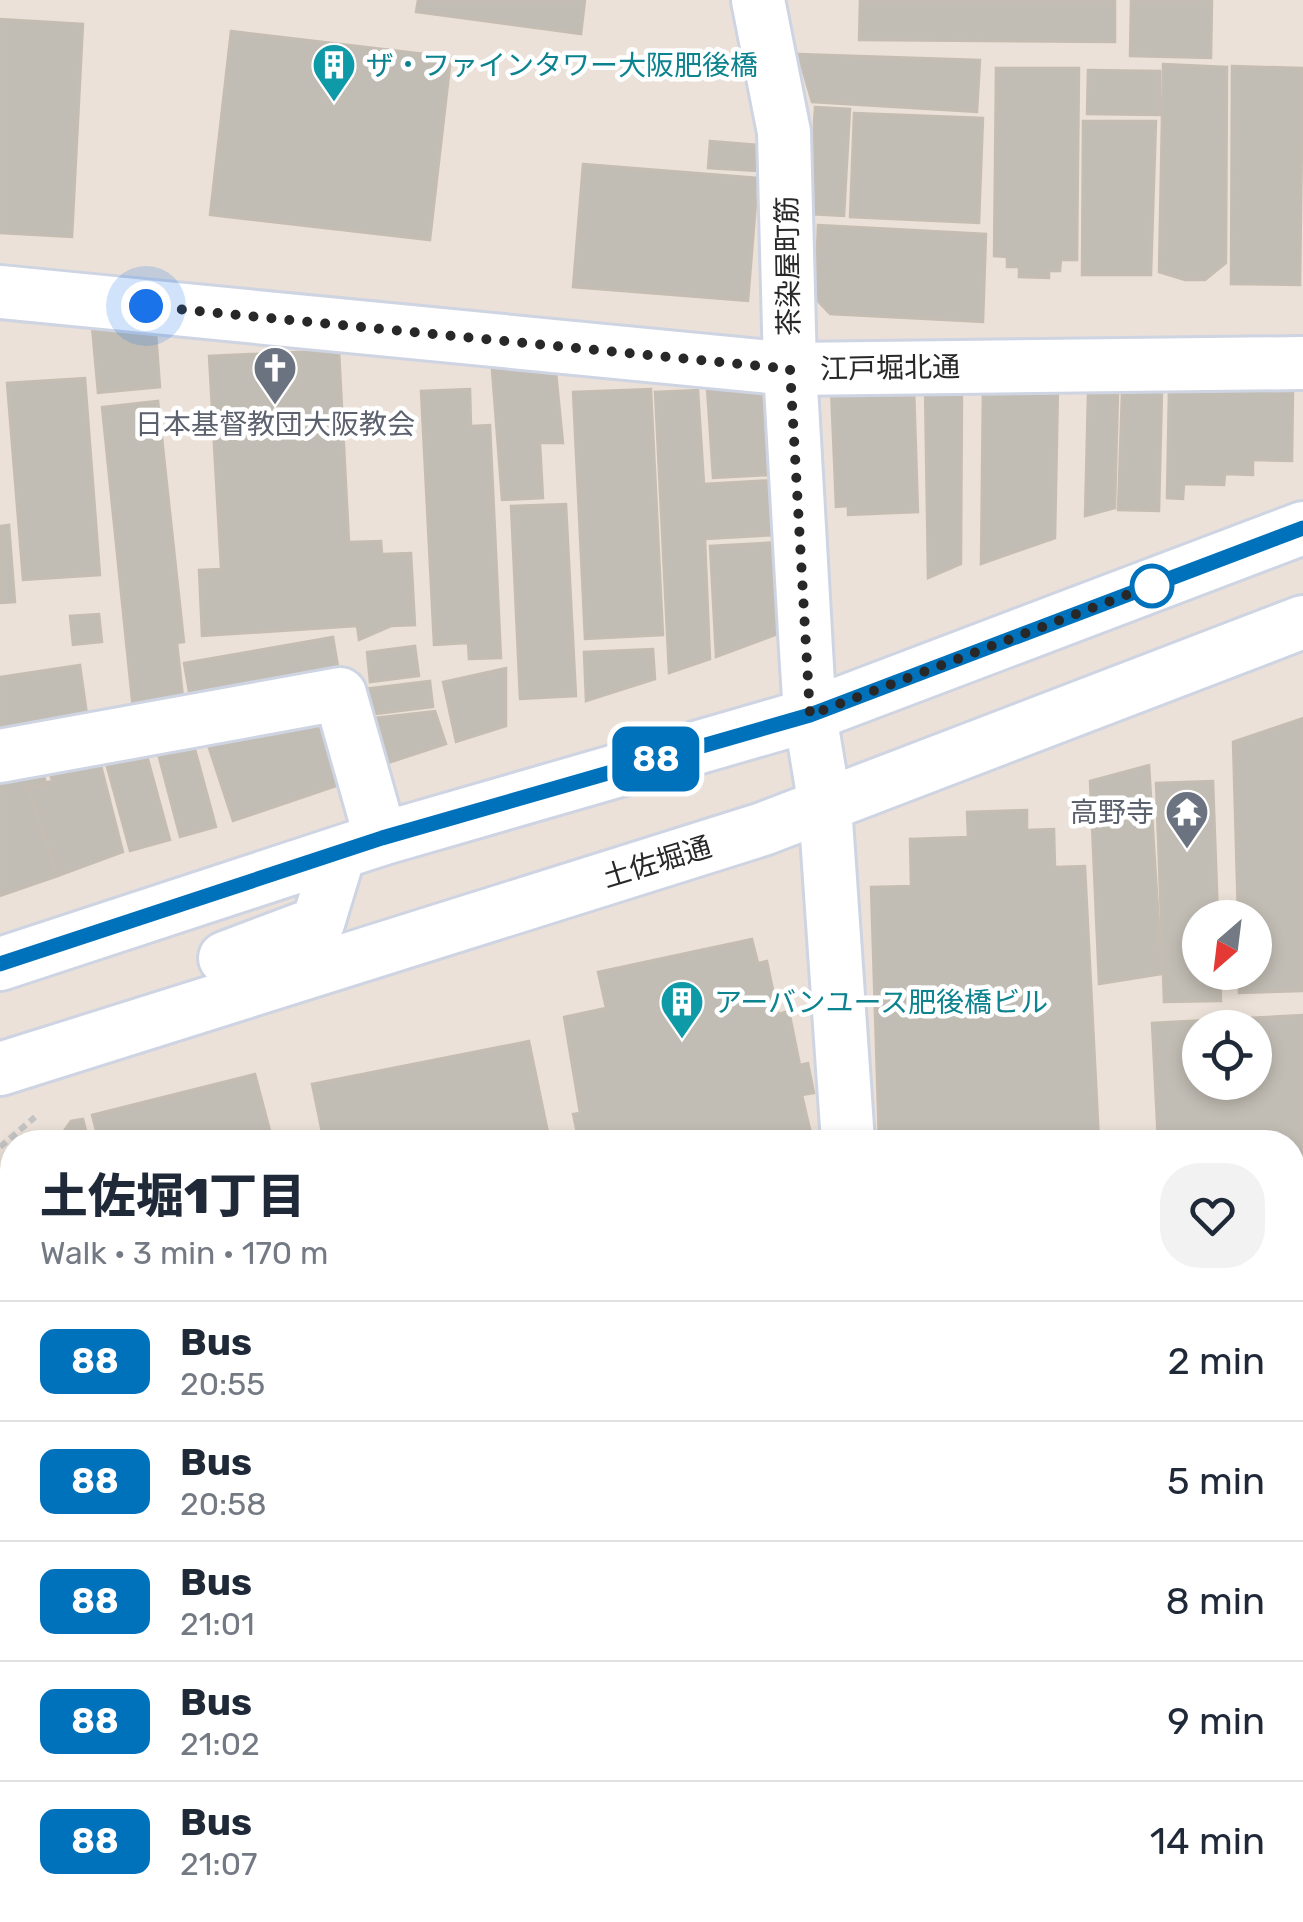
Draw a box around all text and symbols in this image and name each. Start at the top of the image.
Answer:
building icon: ザ・ファインタワー大阪肥後橋 [311,42,357,103]
place label: ザ・ファインタワー大阪肥後橋 [366,49,758,82]
street label: 茶染屋町筋 [770,196,806,336]
your location [121,281,171,331]
church icon: 日本基督教団大阪教会 [252,345,298,406]
street label: 江戸堀北通 [820,350,960,386]
place label: 日本基督教団大阪教会 [135,408,415,441]
unlabelled marker [1131,565,1173,607]
line badge: 88 [611,726,701,792]
text: 88 [632,738,680,780]
temple icon: 高野寺 [1164,789,1210,850]
place label: 高野寺 [1070,796,1154,829]
street label: 土佐堀通 [599,830,715,894]
north arrow [1182,900,1272,990]
map controls [1182,900,1272,1100]
building icon: アーバンユース肥後橋ビル [659,979,705,1040]
place label: アーバンユース肥後橋ビル [714,986,1048,1019]
button: locate [1182,1010,1272,1100]
button: heart [1160,1163,1265,1268]
text: 土佐堀1丁目 [40,1168,305,1225]
text: Walk · 3 min · 170 m [40,1234,328,1272]
text: Bus [180,1319,252,1365]
text: 2 min [1167,1338,1265,1384]
text: 88 [71,1340,119,1382]
text: 20:55 [180,1365,265,1403]
text: Bus [180,1439,252,1485]
text: 5 min [1167,1458,1265,1504]
text: 88 [71,1460,119,1502]
text: 20:58 [180,1485,267,1523]
text: Bus [180,1559,252,1605]
text: 8 min [1166,1578,1265,1624]
text: 88 [71,1580,119,1622]
text: 21:01 [180,1605,255,1643]
text: Bus [180,1679,252,1725]
text: 9 min [1167,1698,1265,1744]
text: 88 [71,1700,119,1742]
text: 21:02 [180,1725,260,1763]
text: Bus [180,1799,252,1845]
text: 14 min [1150,1818,1265,1864]
text: 88 [71,1820,119,1862]
text: 21:07 [180,1845,257,1883]

